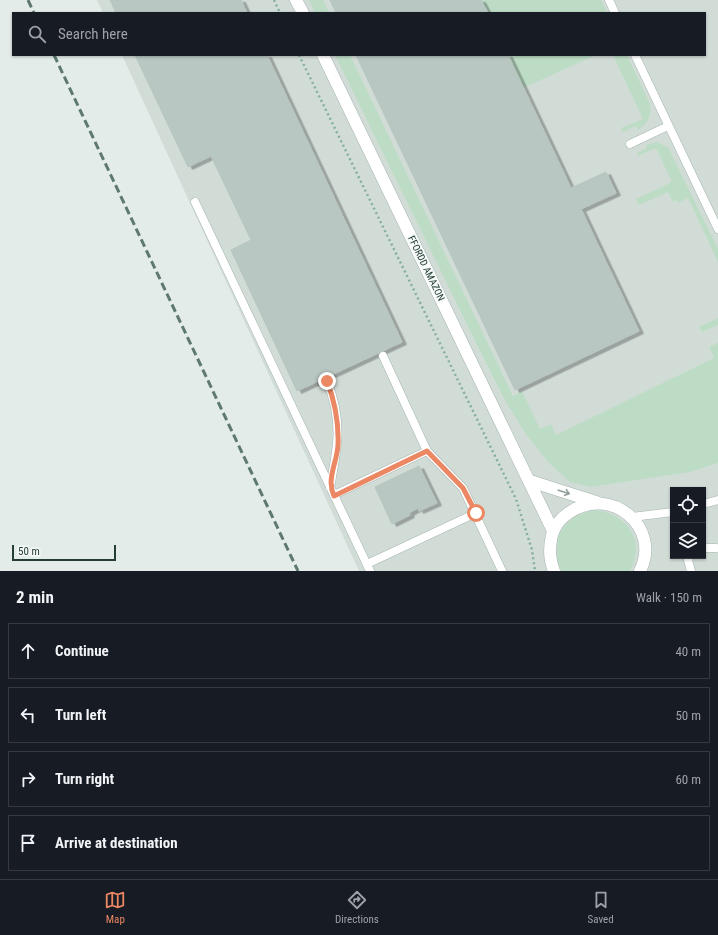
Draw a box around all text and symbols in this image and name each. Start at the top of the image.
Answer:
search box [12,12,706,56]
icon: search [26,23,48,45]
text: Search here [58,25,128,43]
street label: FFORDD AMAZON [406,234,447,303]
route end [318,372,336,390]
map controls [670,487,706,559]
button: locate [670,487,706,523]
one-way arrow [557,488,569,496]
route start [467,504,485,522]
button: layers [670,523,706,559]
scale bar [12,543,116,562]
text: 50 m [18,545,40,558]
text: 2 min [16,587,54,607]
text: Walk · 150 m [636,590,702,605]
icon: ahead [17,640,39,662]
text: Continue [55,642,109,660]
text: 40 m [675,644,701,659]
icon: left [17,704,39,726]
text: Turn left [55,706,106,724]
text: 50 m [675,708,701,723]
icon: right [17,768,39,790]
text: Turn right [55,770,114,788]
text: 60 m [675,772,701,787]
icon: arrive [17,832,39,854]
text: Arrive at destination [55,834,178,852]
tab: Map [104,889,126,926]
tab: Directions [335,889,379,926]
tab: Saved [588,889,614,926]

